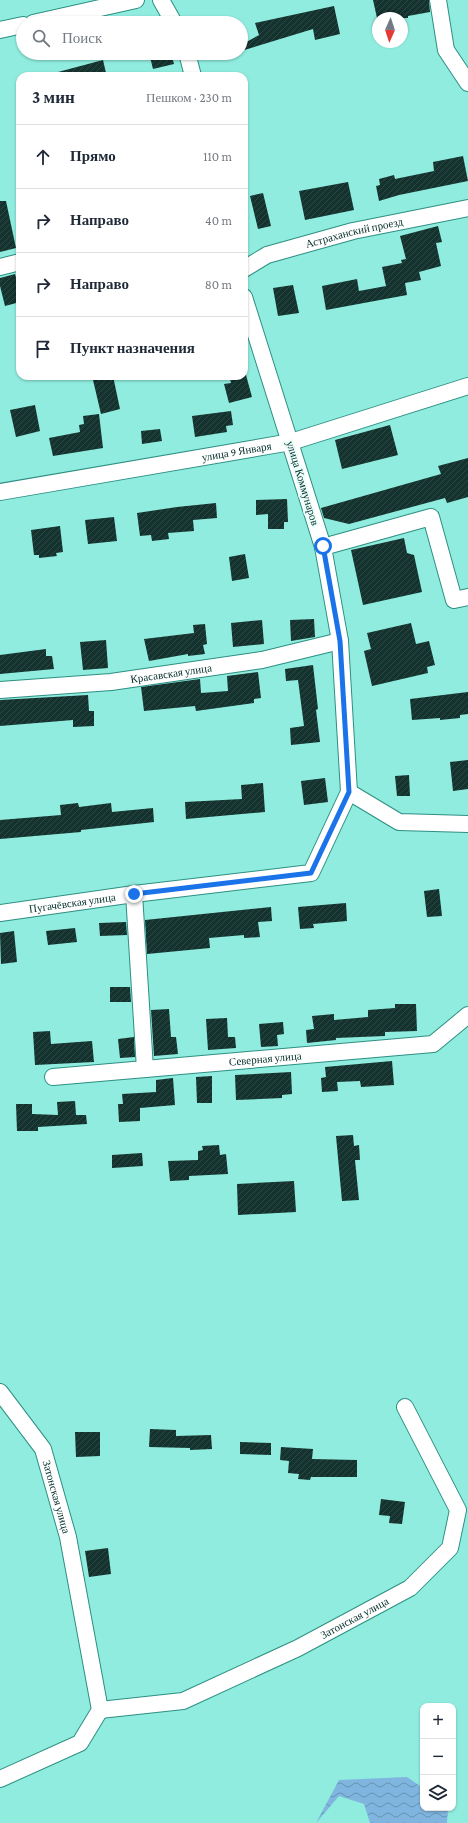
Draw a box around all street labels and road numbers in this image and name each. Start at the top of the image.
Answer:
street label: Астраханский проезд [304,215,404,250]
street label: улица 9 Января [201,439,272,463]
street label: улица Коммунаров [284,439,322,527]
street label: Красавская улица [130,661,213,685]
street label: Пугачёвская улица [28,891,116,915]
street label: Северная улица [228,1049,302,1068]
street label: Затонская улица [40,1459,73,1535]
street label: Затонская улица [318,1595,391,1641]

